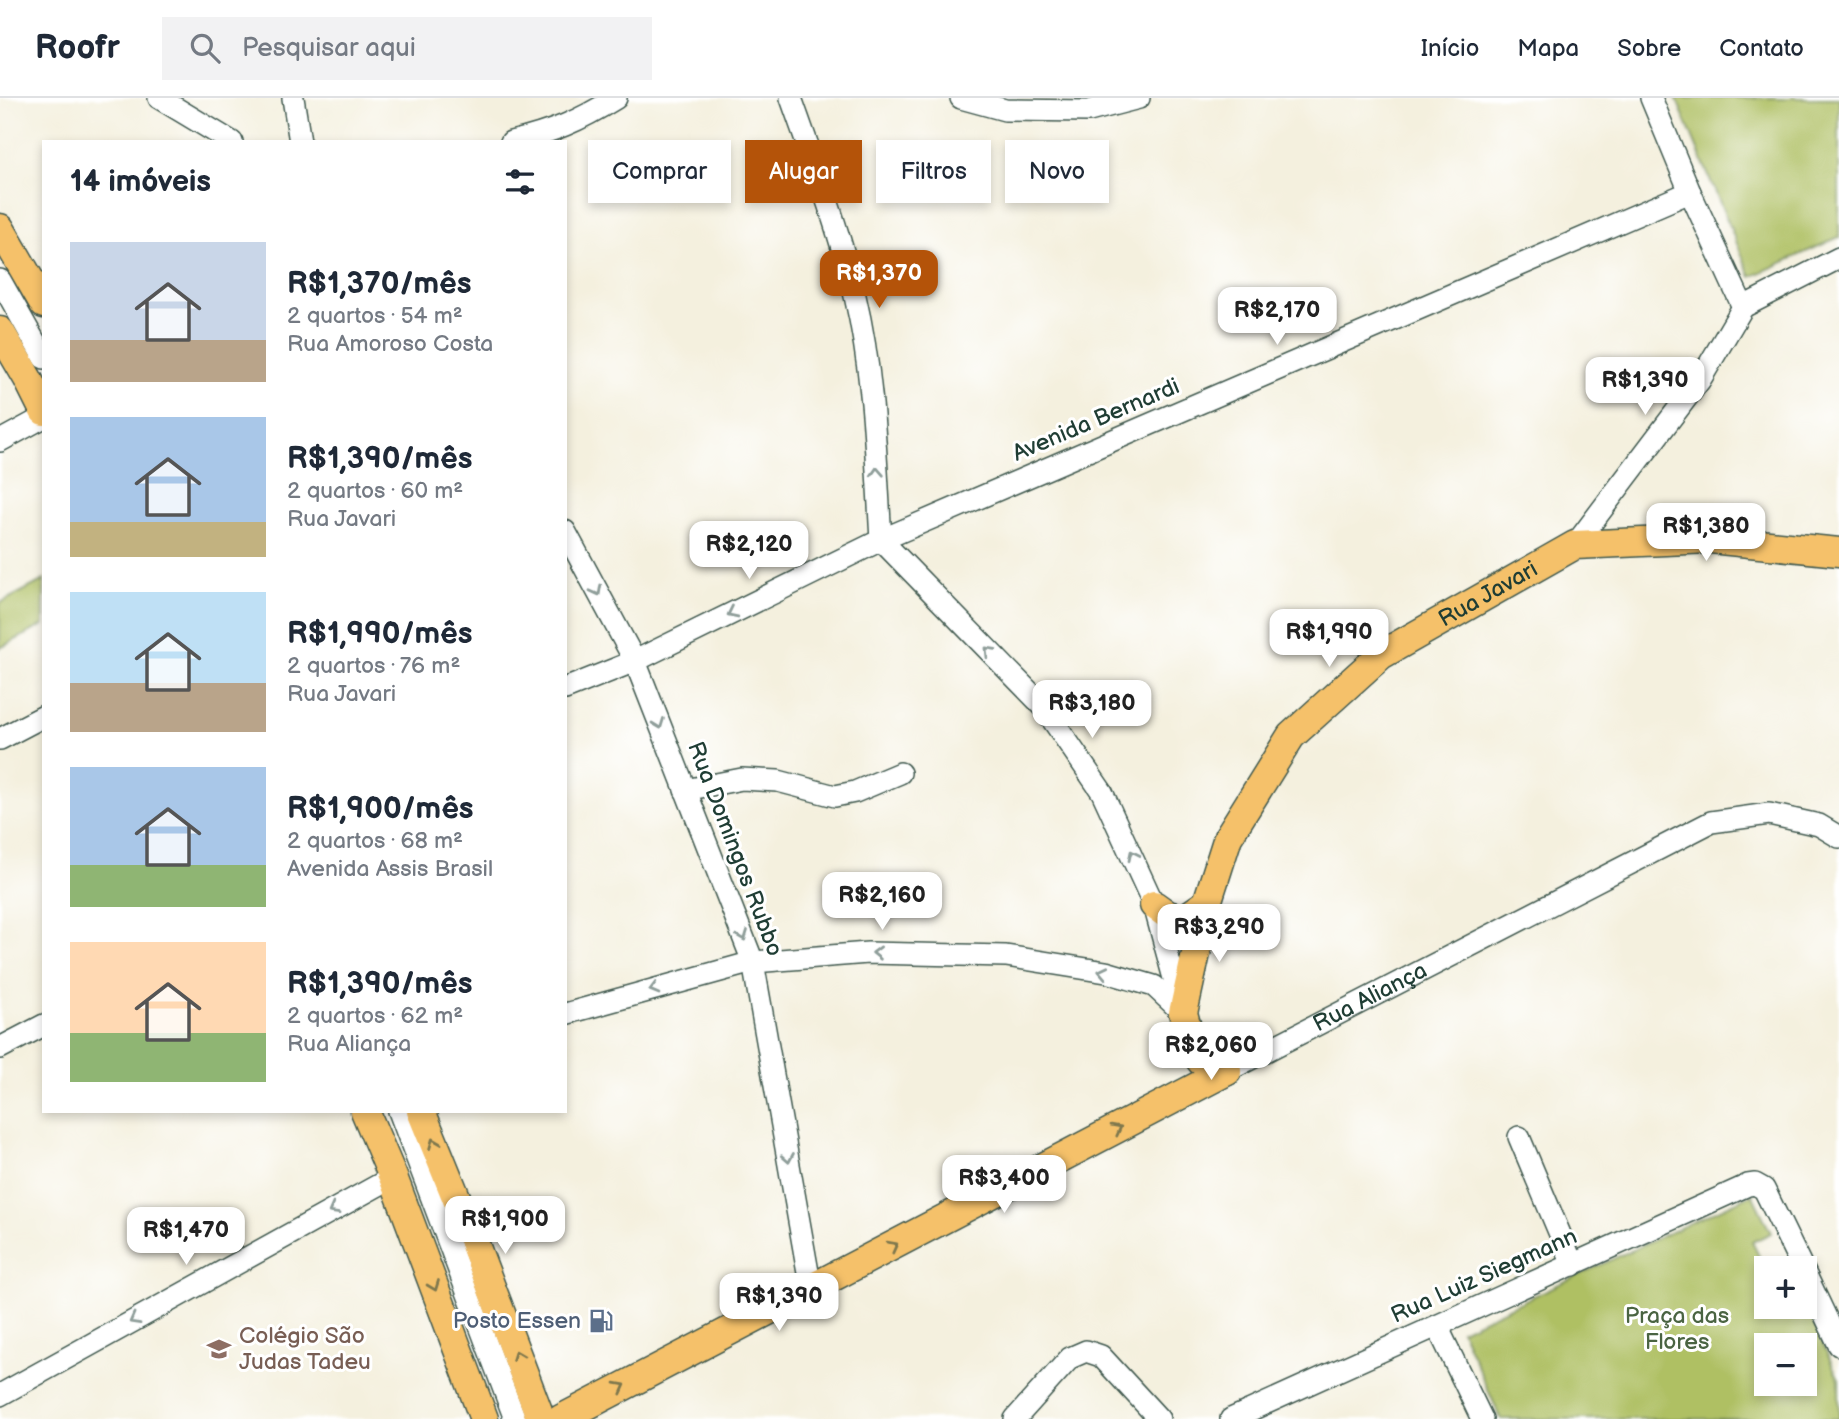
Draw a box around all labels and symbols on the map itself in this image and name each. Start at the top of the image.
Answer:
pin: R$1,370 [814,250,944,310]
pin: R$2,170 [1212,288,1342,347]
pin: R$1,390 [1580,358,1710,417]
street label: Avenida Bernardi [1008,372,1184,468]
one-way arrow [870,466,885,477]
pin: R$1,380 [1641,504,1771,563]
pin: R$2,120 [684,522,814,581]
street label: Rua Javari [1434,555,1543,633]
one-way arrow [589,584,603,596]
one-way arrow [727,605,739,619]
pin: R$1,990 [1264,610,1394,669]
one-way arrow [984,646,997,659]
pin: R$3,180 [1027,680,1157,740]
one-way arrow [651,718,665,730]
street label: Rua Domingos Rubbo [681,738,789,960]
one-way arrow [1127,850,1141,862]
pin: R$2,160 [817,872,947,932]
pin: R$3,290 [1154,904,1284,964]
one-way arrow [734,929,748,941]
one-way arrow [871,945,882,961]
street label: Rua Aliança [1308,956,1432,1038]
one-way arrow [1097,965,1109,980]
one-way arrow [648,981,660,995]
pin: R$2,060 [1146,1023,1276,1082]
one-way arrow [1110,1124,1122,1137]
one-way arrow [429,1138,443,1150]
one-way arrow [780,1152,795,1164]
pin: R$3,400 [939,1156,1069,1215]
pin: R$1,900 [440,1196,570,1256]
one-way arrow [328,1202,340,1215]
pin: R$1,470 [121,1208,251,1267]
street label: Rua Luiz Siegmann [1387,1222,1581,1330]
one-way arrow [886,1240,898,1254]
pin: R$1,390 [714,1274,844,1333]
one-way arrow [426,1280,440,1292]
park label: Praça das Flores [1625,1302,1729,1356]
place label: Posto Essen [453,1307,581,1335]
fuel station icon: Posto Essen [587,1307,615,1335]
one-way arrow [129,1312,141,1325]
place label: Colégio São Judas Tadeu [239,1322,371,1376]
school or university icon: Colégio São Judas Tadeu [205,1335,233,1363]
one-way arrow [511,1350,525,1362]
one-way arrow [614,1382,626,1396]

